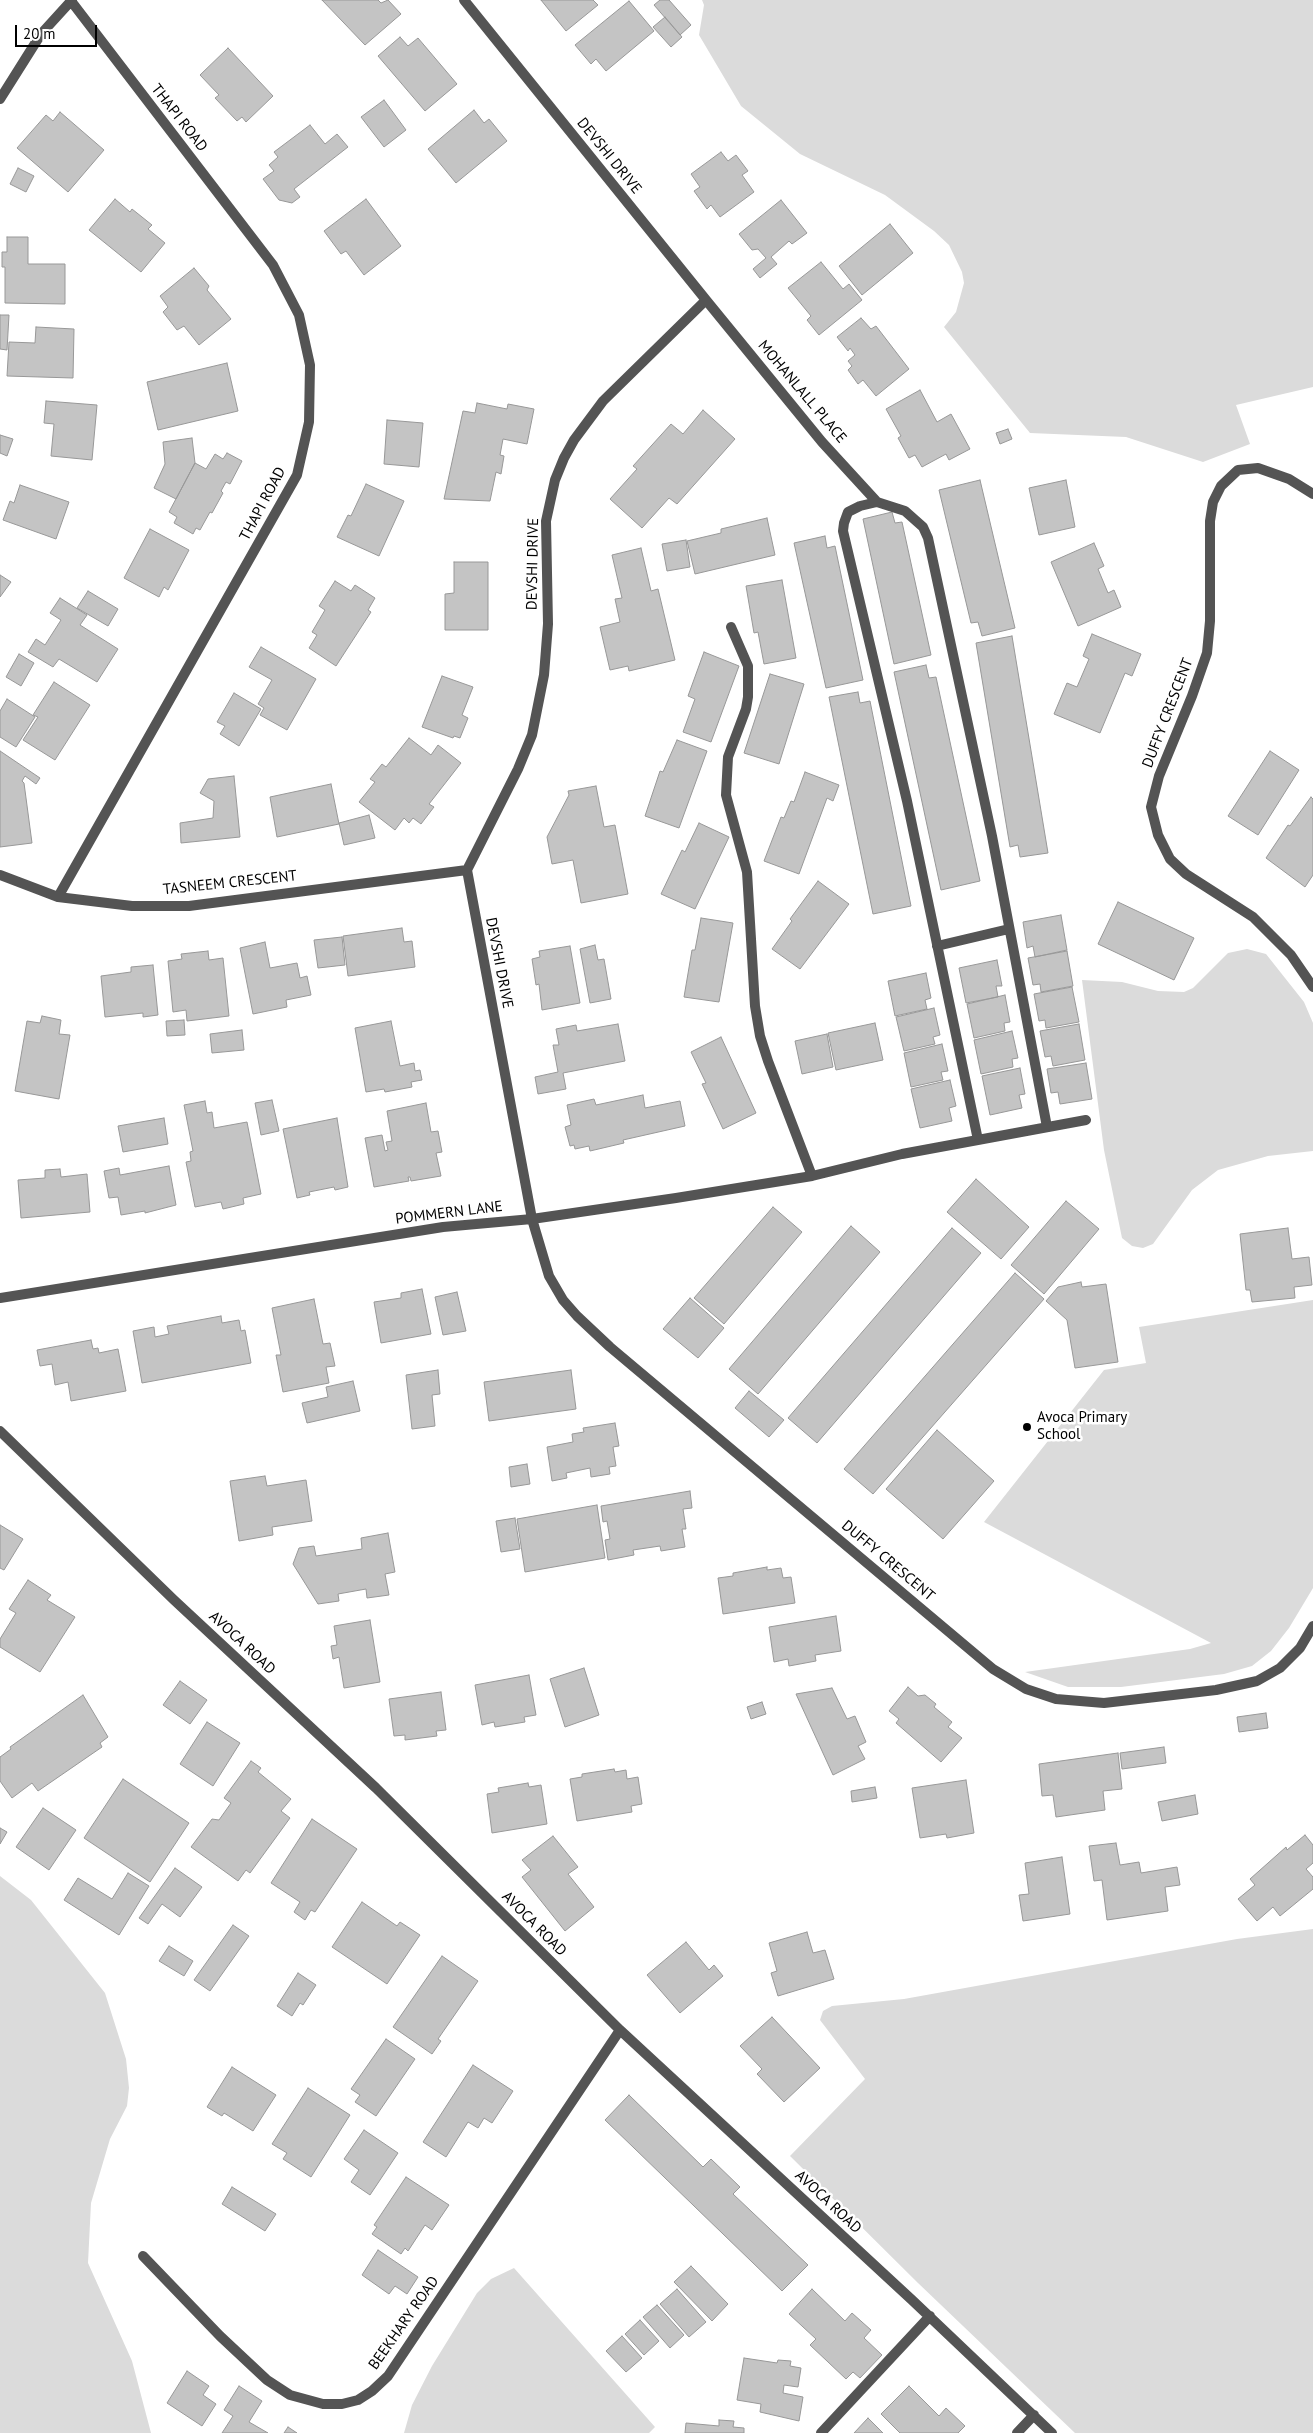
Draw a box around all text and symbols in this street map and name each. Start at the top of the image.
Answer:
scale bar [18,15,100,47]
text: 20 m [23,24,56,43]
street label: THAPI ROAD [147,81,211,155]
street label: DEVSHI DRIVE [573,114,645,198]
street label: MOHANLALL PLACE [754,337,850,447]
street label: THAPI ROAD [236,464,290,544]
street label: DEVSHI DRIVE [523,518,543,610]
street label: DUFFY CRESCENT [1139,656,1197,770]
street label: TASNEEM CRESCENT [162,867,298,899]
street label: DEVSHI DRIVE [481,916,517,1010]
street label: POMMERN LANE [394,1197,504,1229]
place label: Avoca Primary School [1037,1409,1127,1444]
marker: Avoca Primary School [1021,1421,1033,1433]
street label: DUFFY CRESCENT [838,1517,938,1605]
street label: AVOCA ROAD [205,1608,279,1678]
street label: AVOCA ROAD [498,1888,570,1960]
street label: AVOCA ROAD [791,2167,865,2237]
street label: BEEKHARY ROAD [365,2273,443,2373]

